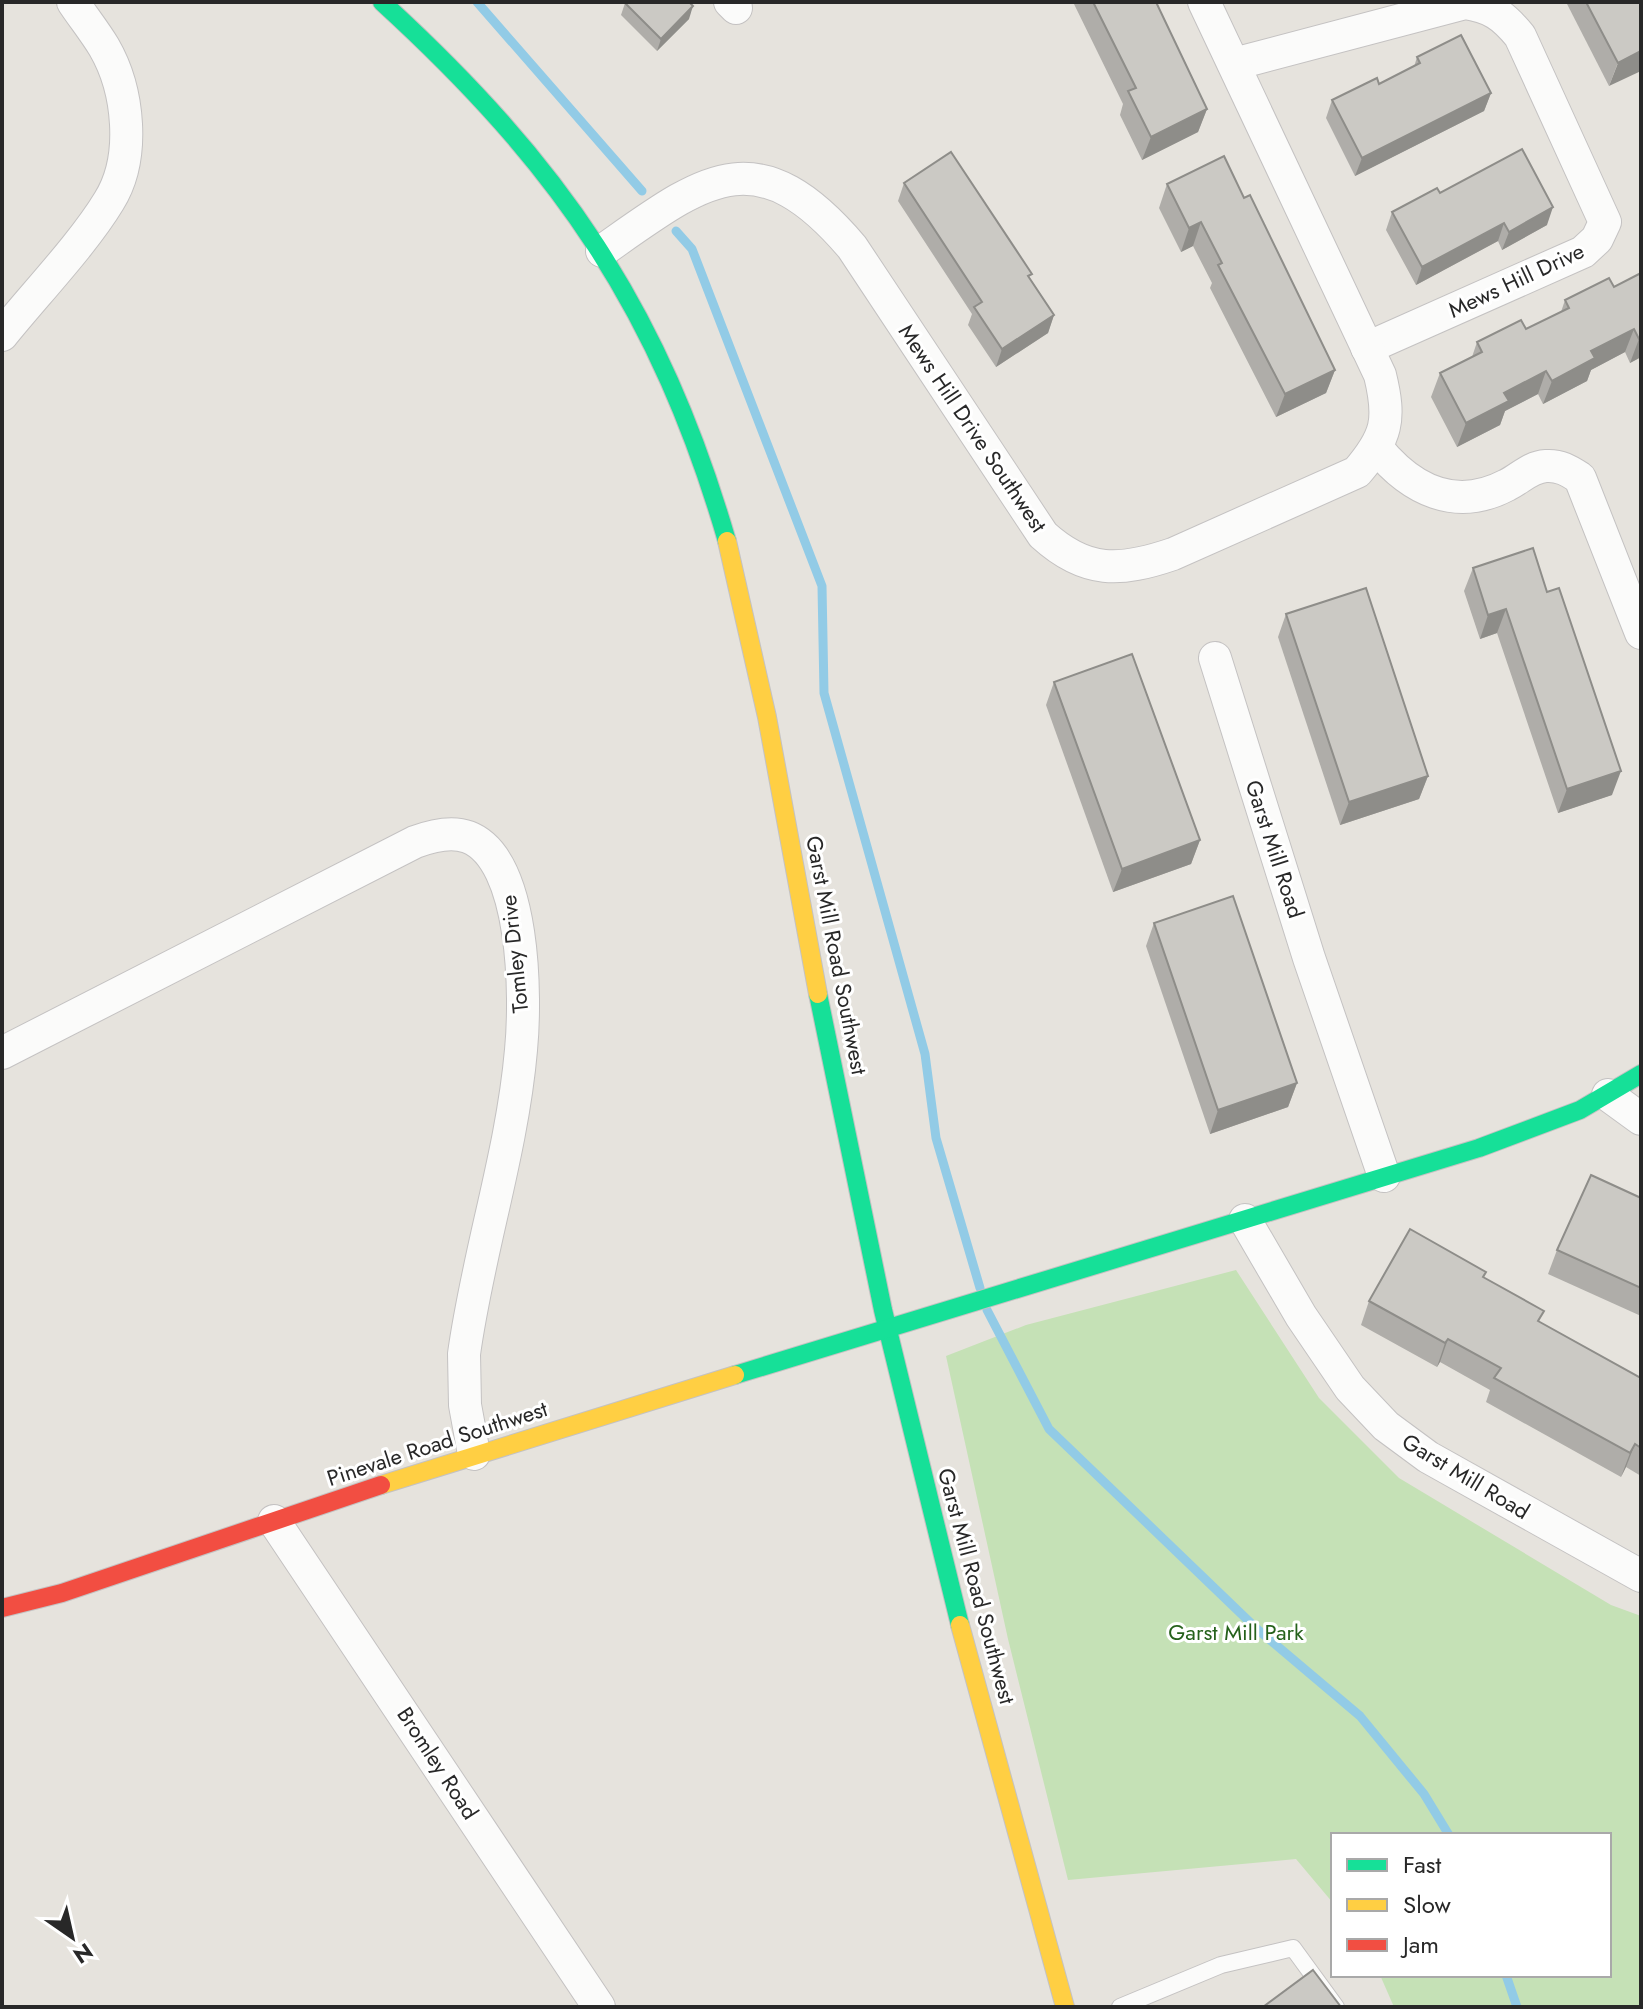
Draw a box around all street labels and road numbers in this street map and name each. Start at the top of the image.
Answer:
street label: Mews Hill Drive [1443,235,1589,325]
street label: Mews Hill Drive Southwest [891,317,1055,539]
street label: Garst Mill Road [1238,776,1312,922]
street label: Garst Mill Road Southwest [798,833,876,1078]
street label: Tomley Drive [492,893,536,1015]
street label: Pinevale Road Southwest [323,1392,552,1494]
street label: Garst Mill Road [1396,1425,1536,1527]
street label: Garst Mill Road Southwest [930,1465,1024,1708]
street label: Bromley Road [390,1700,486,1826]

